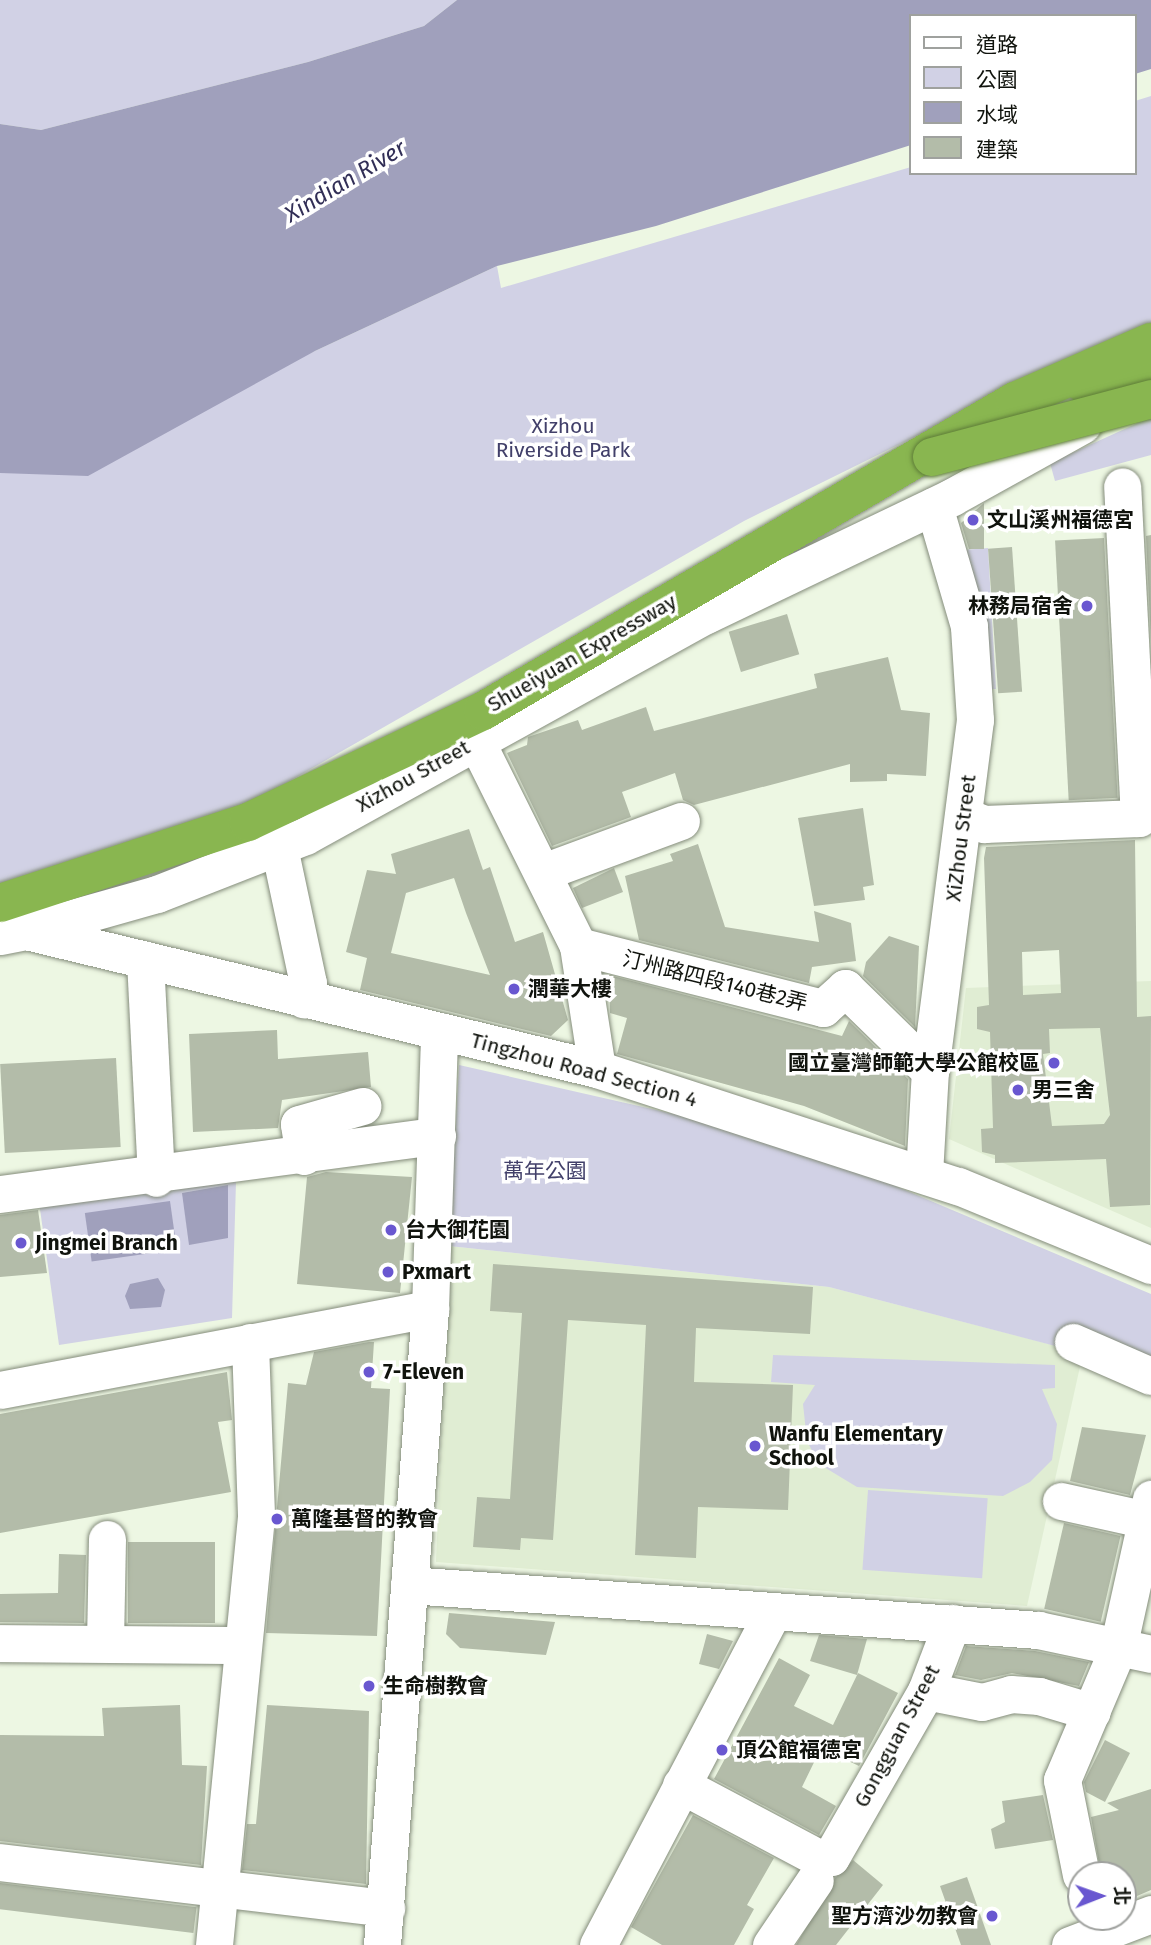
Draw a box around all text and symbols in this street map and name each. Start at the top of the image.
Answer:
legend [909,14,1137,175]
text: 道路 [976,32,1018,58]
text: 公園 [976,67,1018,93]
text: 水域 [976,102,1018,128]
water label: Xindian River [279,134,411,228]
text: 建築 [976,137,1018,163]
park label: Xizhou Riverside Park [496,413,630,463]
place label: 文山溪州福德宮 [987,507,1134,533]
marker: 文山溪州福德宮 [965,512,981,528]
street label: Shueiyuan Expressway [483,589,681,717]
place label: 林務局宿舍 [968,593,1073,619]
marker: 林務局宿舍 [1079,598,1095,614]
street label: Xizhou Street [352,734,474,818]
street label: XiZhou Street [941,773,981,903]
street label: 汀州路四段140巷2弄 [620,946,810,1016]
place label: 潤華大樓 [528,976,612,1002]
marker: 潤華大樓 [506,981,522,997]
street label: Tingzhou Road Section 4 [468,1028,700,1112]
place label: 國立臺灣師範大學公館校區 [788,1050,1040,1076]
marker: 國立臺灣師範大學公館校區 [1046,1055,1062,1071]
place label: 男三舍 [1032,1077,1095,1103]
marker: 男三舍 [1010,1082,1026,1098]
park label: 萬年公園 [503,1158,587,1184]
place label: 台大御花園 [405,1217,510,1243]
marker: 台大御花園 [383,1222,399,1238]
place label: Jingmei Branch [35,1230,178,1256]
marker: Jingmei Branch [13,1235,29,1251]
place label: Pxmart [402,1259,471,1285]
marker: Pxmart [380,1264,396,1280]
place label: 7-Eleven [383,1359,464,1385]
marker: 7-Eleven [361,1364,377,1380]
place label: Wanfu Elementary School [769,1421,943,1471]
marker: Wanfu Elementary School [747,1438,763,1454]
place label: 萬隆基督的教會 [291,1506,438,1532]
marker: 萬隆基督的教會 [269,1511,285,1527]
street label: Gongguan Street [849,1660,945,1812]
place label: 生命樹教會 [383,1673,488,1699]
marker: 生命樹教會 [361,1678,377,1694]
place label: 頂公館福德宮 [736,1737,862,1763]
marker: 頂公館福德宮 [714,1742,730,1758]
north arrow [1067,1861,1137,1931]
text: 北 [1110,1886,1133,1905]
place label: 聖方濟沙勿教會 [831,1903,978,1929]
marker: 聖方濟沙勿教會 [984,1908,1000,1924]

